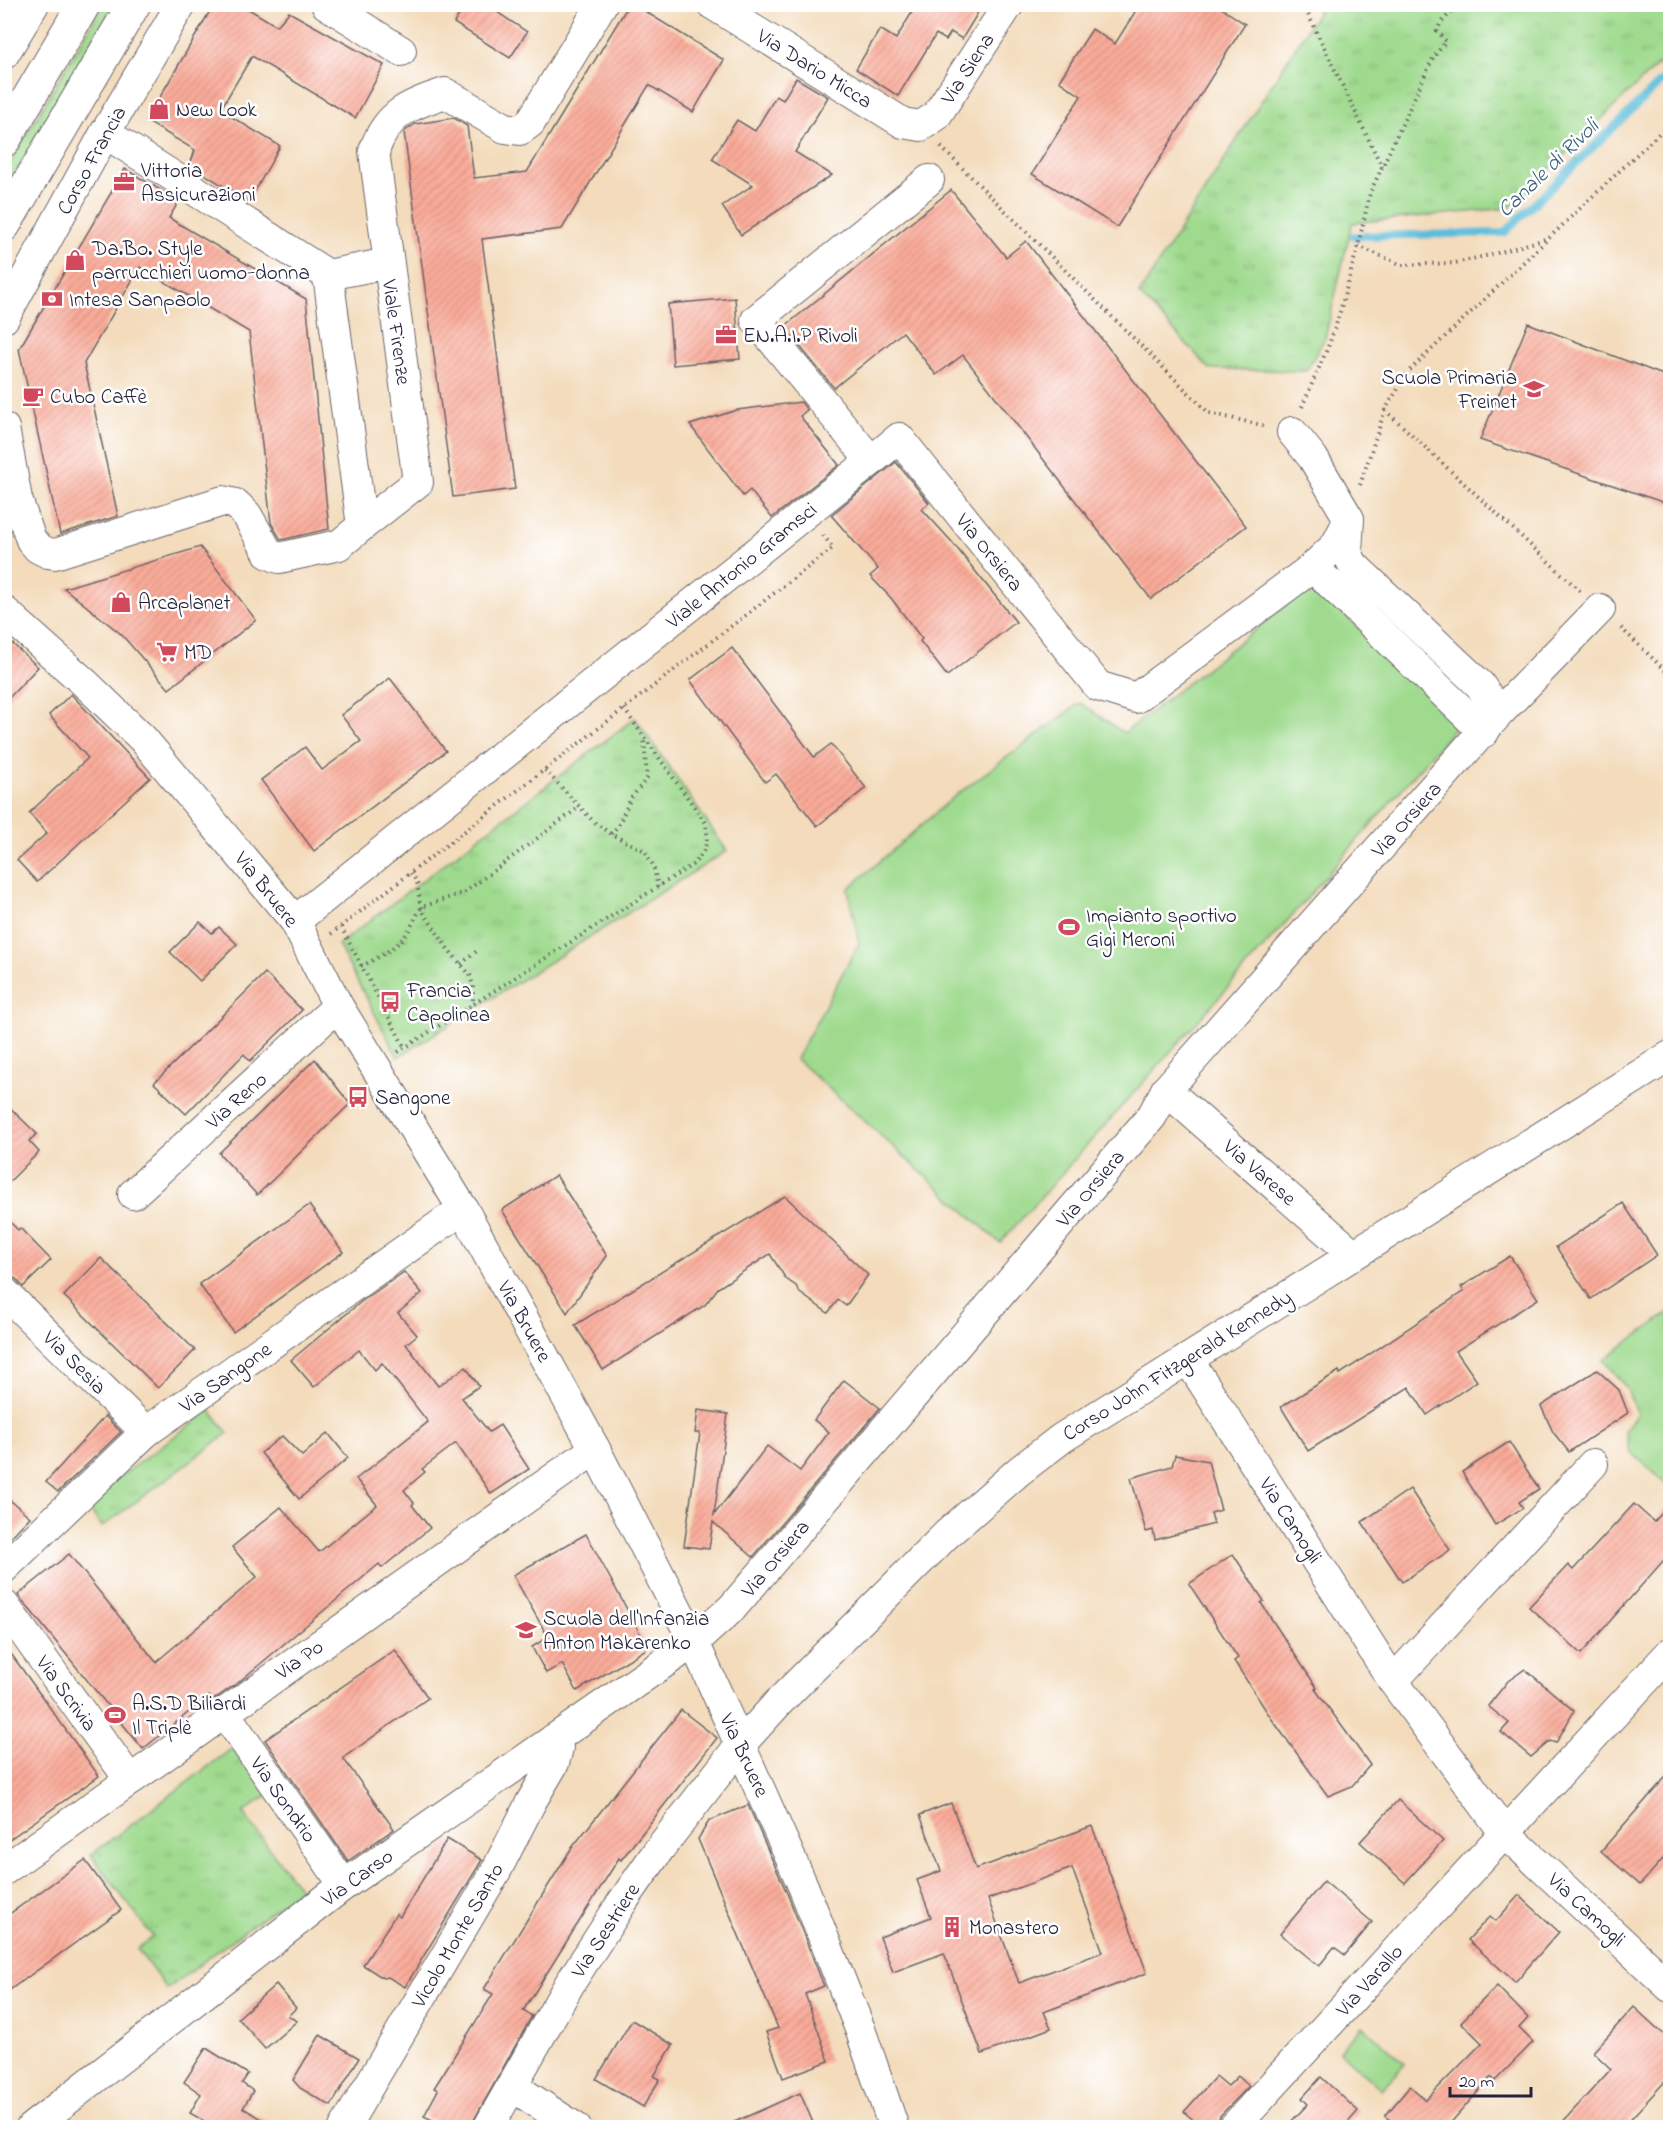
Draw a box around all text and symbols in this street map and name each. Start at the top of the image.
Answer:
street label: Via Dario Micca [750,22,877,117]
street label: Via Siena [934,28,1003,112]
place label: New Look [176,96,258,126]
shop icon: New Look [147,97,171,121]
street label: Corso Francia [50,101,135,221]
water label: Canale di Rivoli [1491,111,1609,226]
place label: Vittoria Assicurazioni [140,157,256,211]
office icon: Vittoria Assicurazioni [112,170,136,194]
place label: Da.Bo. Style parrucchieri uomo-donna [91,235,310,289]
shop icon: Da.Bo. Style parrucchieri uomo-donna [63,248,87,272]
street label: Viale Firenze [373,277,417,387]
place label: Intesa Sanpaolo [69,286,211,316]
bank icon: Intesa Sanpaolo [40,287,64,311]
place label: EN.A.I.P Rivoli [743,322,858,352]
office icon: EN.A.I.P Rivoli [714,323,738,347]
place label: Scuola Primaria Freinet [1381,364,1517,418]
school or university icon: Scuola Primaria Freinet [1522,377,1546,401]
place label: Cubo Caffè [50,383,147,413]
cafe icon: Cubo Caffè [21,384,45,408]
street label: Viale Antonio Gramsci [659,496,824,638]
street label: Via Orsiera [947,507,1029,599]
place label: Arcaplanet [138,589,231,619]
shop icon: Arcaplanet [109,590,133,614]
place label: MD [184,639,212,669]
supermarket icon: MD [155,640,179,664]
street label: Via Orsiera [1364,776,1450,866]
street label: Via Bruere [226,845,305,935]
place label: Impianto sportivo Gigi Meroni [1086,902,1237,958]
sports icon: Impianto sportivo Gigi Meroni [1057,915,1081,939]
place label: Francia Capolinea [406,977,490,1031]
bus stop icon: Francia Capolinea [378,990,402,1014]
street label: Via Reno [199,1066,275,1138]
place label: Sangone [375,1084,451,1116]
bus stop icon: Sangone [346,1085,370,1109]
street label: Via Varese [1215,1132,1302,1214]
street label: Via Orsiera [1049,1144,1133,1235]
street label: Via Bruere [488,1275,558,1369]
street label: Corso John Fitzgerald Kennedy [1057,1284,1300,1452]
street label: Via Sesia [34,1324,112,1402]
street label: Via Sangone [173,1335,280,1424]
street label: Via Camogli [1248,1471,1328,1571]
street label: Via Orsiera [734,1514,818,1605]
place label: Scuola dell'Infanzia Anton Makarenko [543,1605,709,1659]
school or university icon: Scuola dell'Infanzia Anton Makarenko [514,1618,538,1642]
street label: Via Po [269,1633,331,1689]
street label: Via Scrivia [27,1649,103,1738]
place label: A.S.D Biliardi Il Triplè [132,1690,246,1744]
sports icon: A.S.D Biliardi Il Triplè [103,1703,127,1727]
street label: Via Bruere [710,1708,776,1803]
street label: Via Sondrio [241,1750,323,1849]
street label: Via Carso [315,1842,400,1916]
street label: Vicolo Monte Santo [405,1858,512,2015]
street label: Via Camogli [1538,1866,1631,1956]
street label: Via Sestriere [564,1877,649,1985]
place label: Monastero [969,1914,1059,1944]
building icon: Monastero [940,1915,964,1939]
street label: Via Varallo [1329,1938,1411,2025]
scale bar [1450,2060,1531,2098]
text: 20 m [1459,2070,1494,2096]

